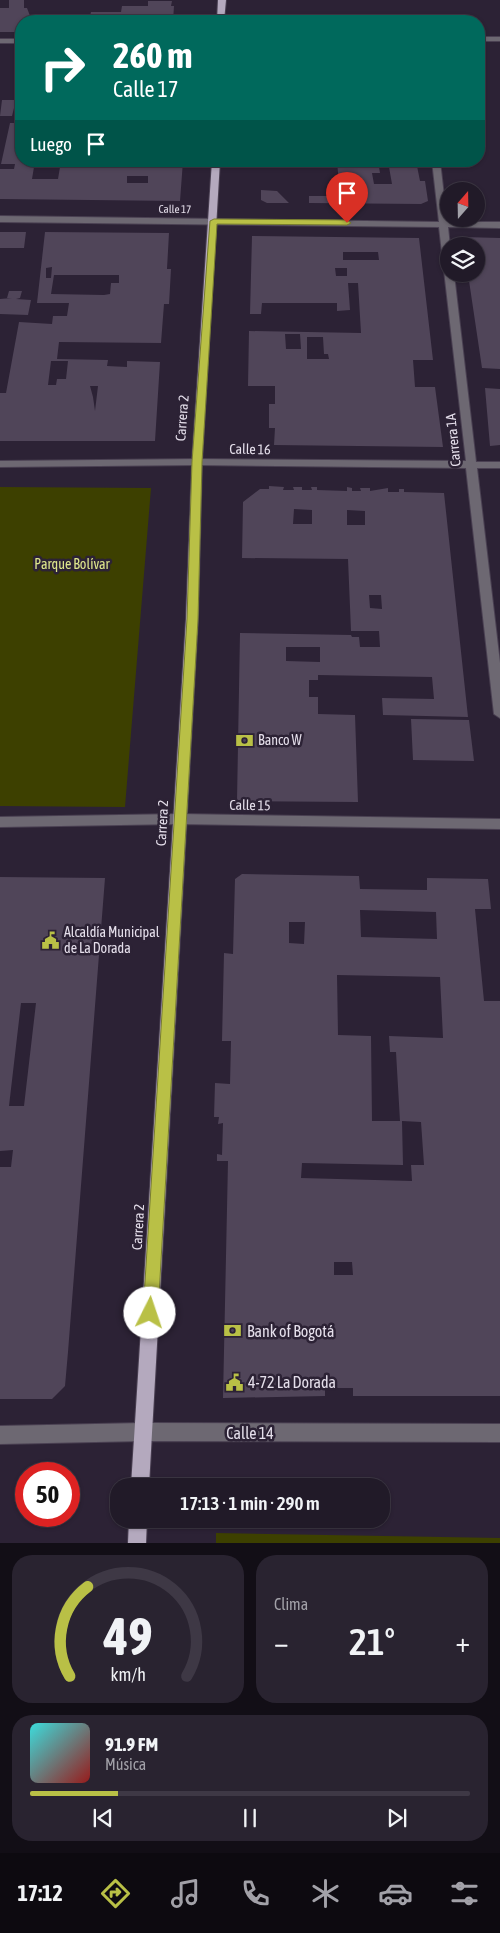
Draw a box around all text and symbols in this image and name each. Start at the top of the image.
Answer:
icon: right [30,35,95,100]
text: 260 m [113,35,192,75]
text: Calle 17 [113,76,178,102]
icon: arrive [82,130,110,158]
text: Luego [30,133,72,155]
pin [326,172,368,223]
icon: arrive [333,179,361,207]
north arrow [440,182,485,228]
map controls [440,182,485,282]
street label: Calle 17 [159,203,191,215]
button: layers [440,237,485,282]
street label: Carrera 2 [172,394,192,442]
street label: Carrera 1A [442,413,464,467]
street label: Calle 16 [229,441,271,457]
park label: Parque Bolívar [34,556,111,572]
bank icon: Banco W [234,730,254,750]
place label: Banco W [258,732,303,748]
street label: Calle 15 [229,797,271,813]
street label: Carrera 2 [153,799,171,847]
place label: Alcaldía Municipal de La Dorada [64,924,160,956]
public building icon: Alcaldía Municipal de La Dorada [40,930,60,950]
street label: Carrera 2 [129,1203,147,1251]
position arrow [123,1286,175,1338]
bank icon: Bank of Bogotá [223,1321,243,1341]
place label: Bank of Bogotá [247,1322,334,1341]
public building icon: 4-72 La Dorada [224,1372,244,1392]
place label: 4-72 La Dorada [248,1373,336,1391]
street label: Calle 14 [226,1424,274,1442]
speed limit sign: 50 [15,1462,80,1527]
text: 17:13 · 1 min · 290 m [180,1492,320,1514]
text: Clima [274,1595,308,1613]
text: 49 [103,1606,152,1666]
text: 21° [349,1620,395,1663]
text: − [274,1626,289,1658]
text: + [455,1626,470,1658]
text: km/h [110,1664,146,1685]
text: 91.9 FM [105,1733,158,1755]
text: Música [105,1755,146,1773]
icon: previous [89,1804,117,1832]
icon: pause [236,1804,264,1832]
icon: next [383,1804,411,1832]
icon: directions [98,1876,133,1911]
icon: music [168,1876,203,1911]
icon: phone [238,1876,273,1911]
icon: climate [308,1876,343,1911]
icon: car [378,1876,413,1911]
icon: filters [447,1876,482,1911]
text: 17:12 [17,1880,63,1906]

